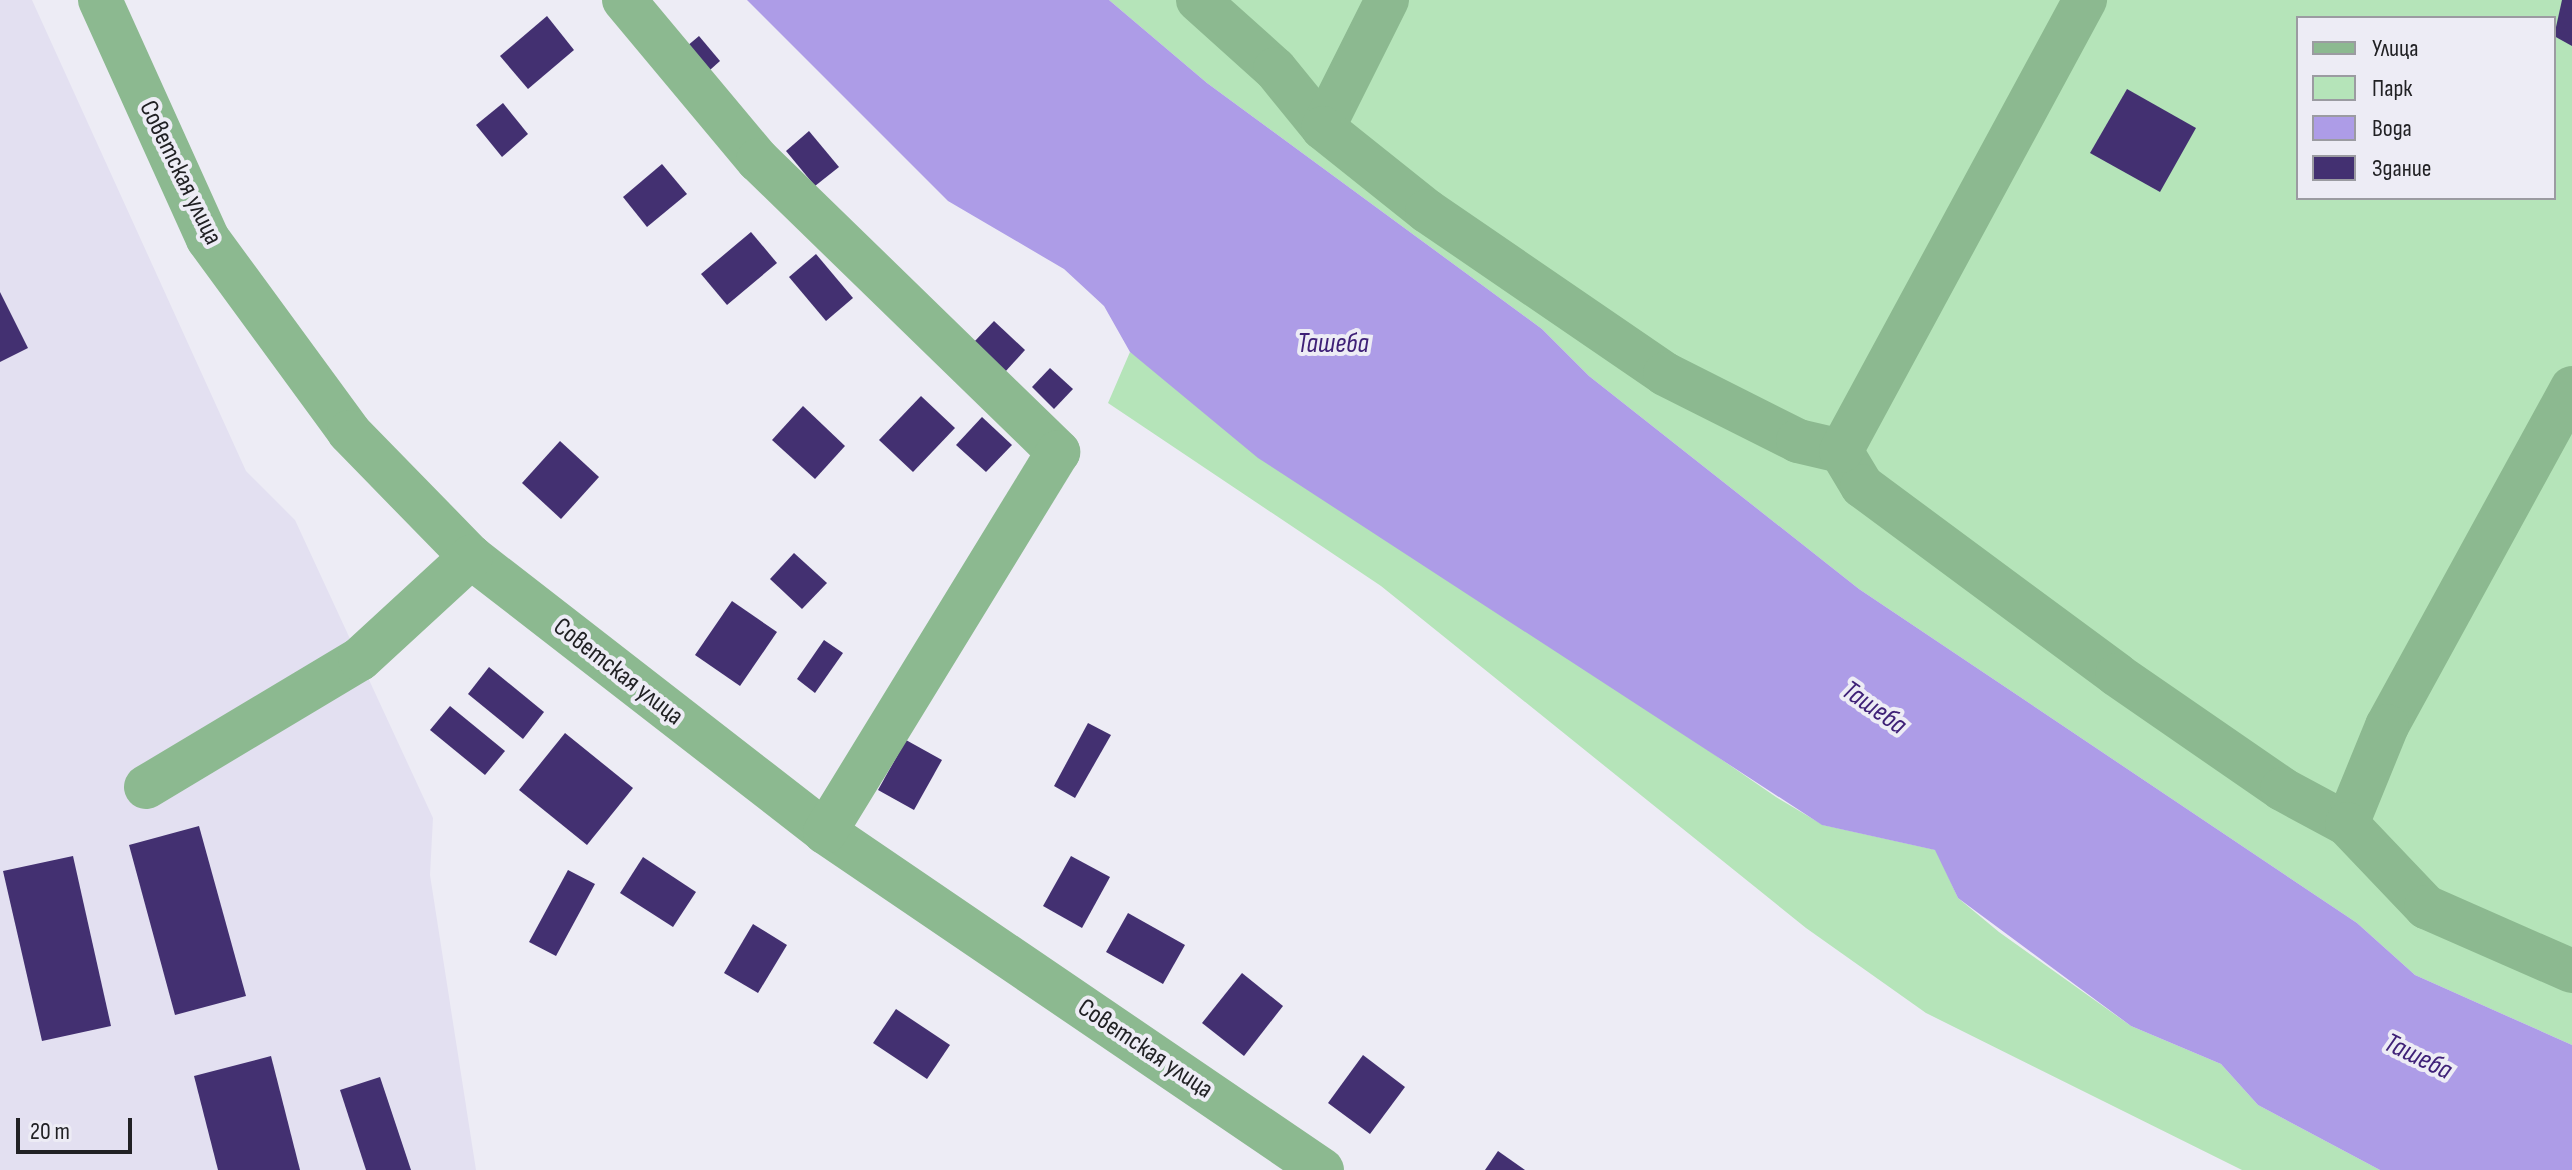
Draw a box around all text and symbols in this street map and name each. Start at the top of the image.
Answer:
legend [2296,16,2556,200]
text: Улица [2372,34,2418,63]
text: Парк [2372,74,2412,103]
street label: Советская улица [132,96,228,250]
text: Вода [2372,114,2412,143]
text: Здание [2372,154,2431,183]
water label: Ташеба [1297,327,1369,361]
street label: Советская улица [547,612,689,732]
water label: Ташеба [1835,674,1913,742]
street label: Советская улица [1071,992,1219,1106]
water label: Ташеба [2378,1026,2458,1088]
scale bar [20,1102,136,1152]
text: 20 m [30,1117,70,1146]

